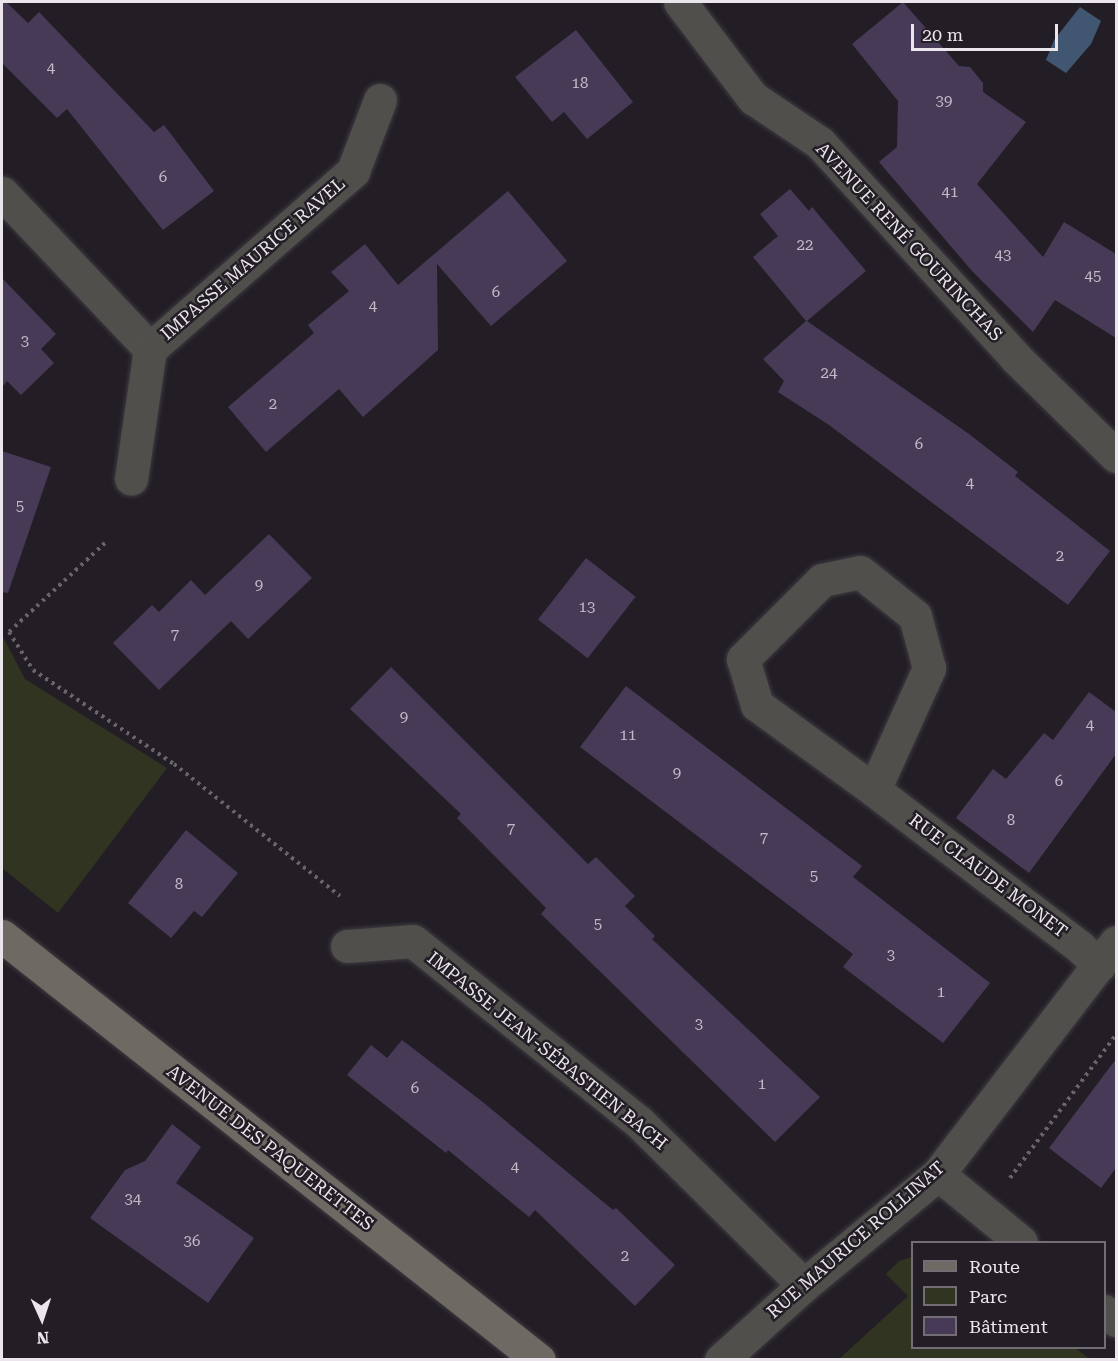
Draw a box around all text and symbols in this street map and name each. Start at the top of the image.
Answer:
scale bar [914,12,1061,50]
text: 20 m [922,24,963,45]
house number: 4 [47,60,55,78]
house number: 18 [572,75,588,93]
house number: 39 [936,93,952,111]
street label: AVENUE RENÉ GOURINCHAS [811,138,1007,346]
house number: 6 [159,169,167,187]
street label: IMPASSE MAURICE RAVEL [156,173,350,345]
house number: 41 [942,184,958,202]
house number: 22 [797,237,813,255]
house number: 43 [995,247,1011,265]
house number: 45 [1085,268,1101,286]
house number: 6 [492,284,500,302]
house number: 4 [369,298,377,316]
house number: 3 [21,333,29,351]
house number: 24 [821,365,837,383]
house number: 2 [269,396,277,414]
house number: 6 [915,436,923,454]
house number: 4 [966,475,974,493]
house number: 5 [16,498,24,516]
house number: 2 [1056,548,1064,566]
house number: 9 [255,577,263,595]
house number: 13 [579,599,595,617]
house number: 7 [171,626,179,644]
house number: 9 [400,709,408,727]
house number: 4 [1086,717,1094,735]
house number: 11 [620,727,636,745]
house number: 9 [673,765,681,783]
house number: 6 [1055,773,1063,791]
street label: RUE CLAUDE MONET [905,809,1071,943]
house number: 8 [1007,812,1015,830]
house number: 7 [507,820,515,838]
house number: 7 [760,829,768,847]
house number: 5 [810,868,818,886]
house number: 8 [175,876,183,894]
house number: 5 [594,916,602,934]
street label: IMPASSE JEAN-SÉBASTIEN BACH [423,947,671,1155]
house number: 3 [887,947,895,965]
house number: 1 [937,984,945,1002]
house number: 3 [695,1016,703,1034]
street label: AVENUE DES PAQUERETTES [162,1061,378,1235]
house number: 1 [758,1076,766,1094]
house number: 6 [411,1080,419,1098]
street label: RUE MAURICE ROLLINAT [763,1157,949,1323]
house number: 4 [511,1159,519,1177]
house number: 34 [125,1191,141,1209]
house number: 36 [184,1233,200,1251]
legend [911,1241,1106,1349]
house number: 2 [621,1248,629,1266]
text: Route [969,1256,1020,1277]
text: Parc [969,1286,1007,1307]
north arrow [12,1289,72,1349]
text: Bâtiment [969,1316,1048,1337]
text: N [36,1328,50,1347]

